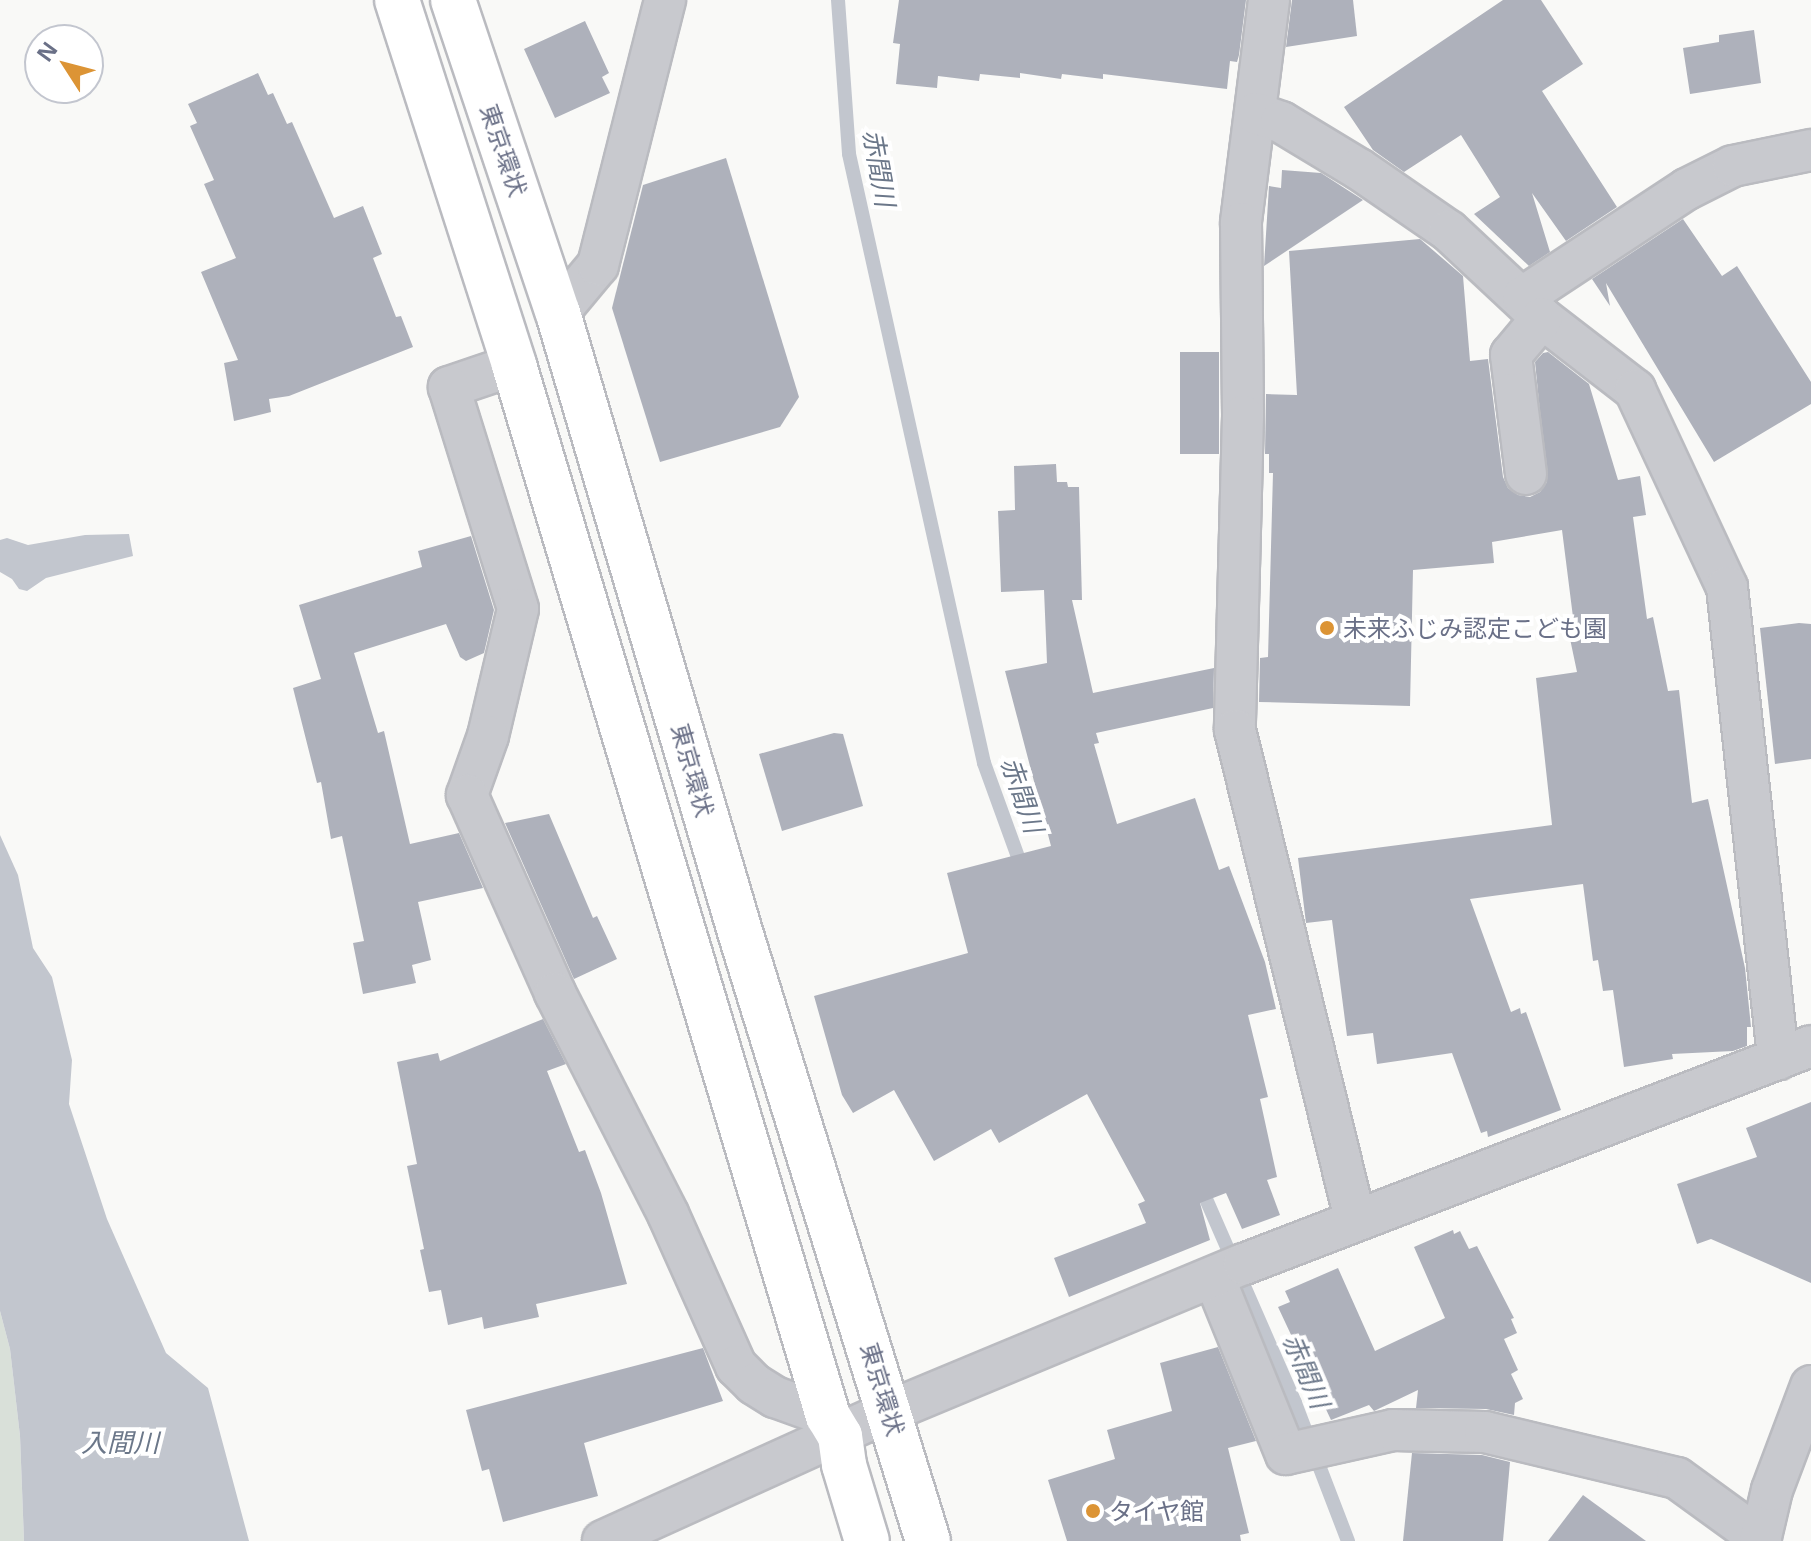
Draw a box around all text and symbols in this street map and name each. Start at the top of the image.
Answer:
north arrow [24,24,104,104]
text: N [29,35,64,67]
street label: 東京環状 [475,100,533,200]
water label: 赤間川 [857,127,901,209]
place label: 未来ふじみ認定こども園 [1343,614,1607,642]
marker: 未来ふじみ認定こども園 [1318,619,1336,637]
street label: 東京環状 [666,720,720,820]
water label: 赤間川 [995,753,1049,837]
water label: 赤間川 [1276,1329,1336,1413]
street label: 東京環状 [855,1339,911,1439]
water label: 入間川 [81,1427,159,1459]
place label: タイヤ館 [1109,1497,1205,1525]
marker: タイヤ館 [1084,1502,1102,1520]

